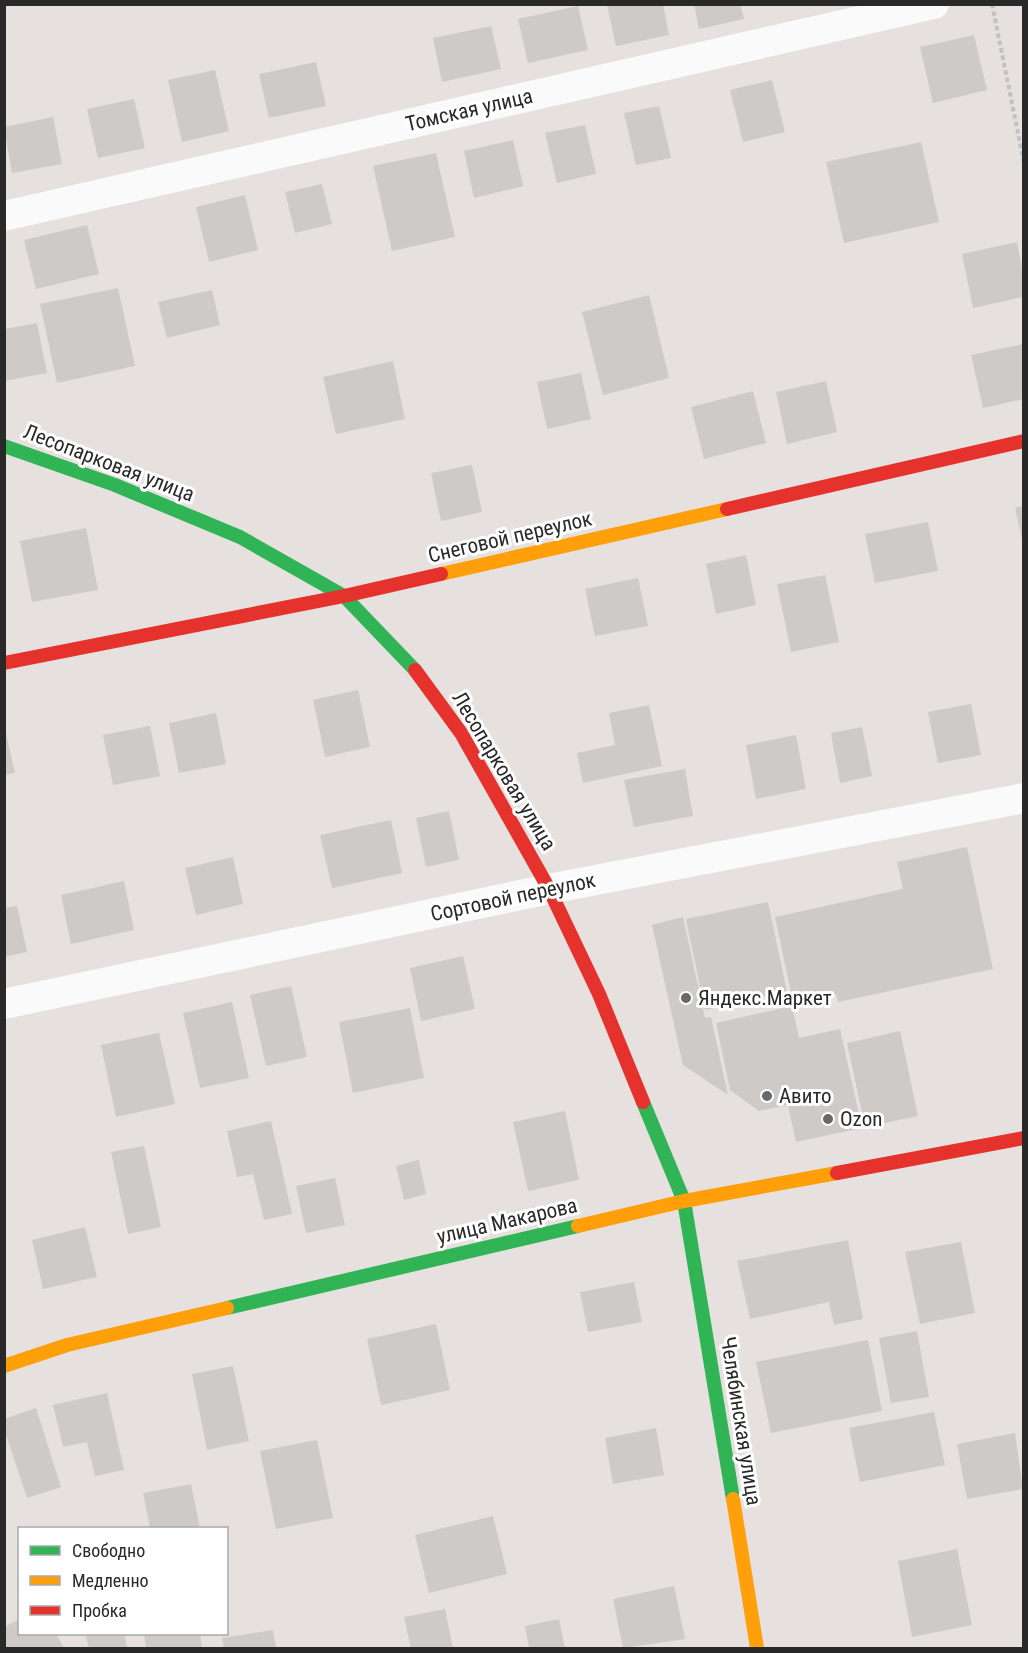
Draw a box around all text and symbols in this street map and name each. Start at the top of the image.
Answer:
street label: Томская улица [403,84,535,136]
street label: Лесопарковая улица [20,419,198,507]
street label: Снеговой переулок [426,506,594,568]
street label: Лесопарковая улица [447,687,561,855]
street label: Сортовой переулок [428,868,598,926]
place label: Яндекс.Маркет [698,986,832,1010]
marker: Яндекс.Маркет [679,991,693,1005]
place label: Авито [779,1084,831,1108]
marker: Авито [760,1089,774,1103]
place label: Ozon [840,1107,882,1131]
marker: Ozon [821,1112,835,1126]
street label: улица Макарова [435,1193,579,1249]
street label: Челябинская улица [716,1335,766,1507]
legend [18,1527,228,1635]
text: Свободно [72,1540,145,1561]
text: Медленно [72,1570,149,1591]
text: Пробка [72,1600,127,1621]

